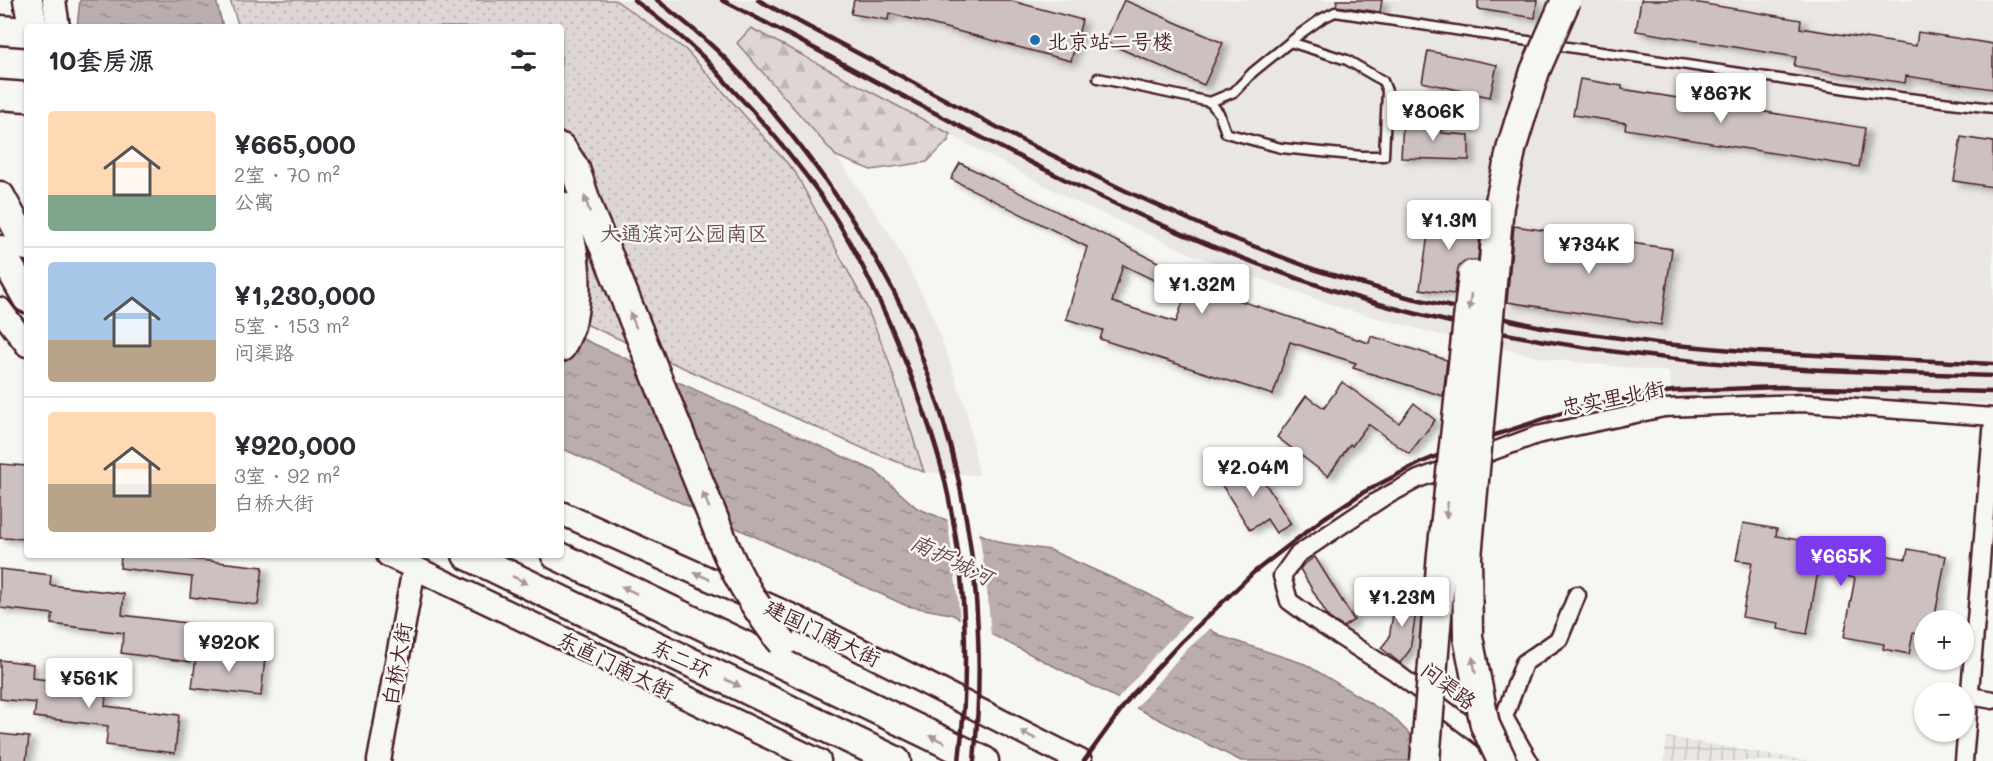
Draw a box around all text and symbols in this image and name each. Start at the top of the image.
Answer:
place label: 北京站二号楼 [1047,27,1173,54]
marker: 北京站二号楼 [1028,33,1042,47]
text: 10套房源 [48,43,154,77]
icon: filters [507,44,540,77]
pin: ¥867K [1679,73,1763,124]
text: ¥867K [1690,79,1752,105]
pin: ¥806K [1391,91,1475,142]
text: ¥806K [1401,97,1465,123]
text: ¥665,000 [234,127,356,161]
icon: home [96,135,168,207]
text: 2室 · 70 m² [234,161,340,187]
text: 公寓 [234,188,274,214]
one-way arrow [582,195,591,213]
pin: ¥1.3M [1407,200,1491,251]
text: ¥1.3M [1421,206,1477,232]
park label: 大通滨河公园南区 [600,219,768,246]
pin: ¥734K [1547,224,1631,275]
text: ¥734K [1558,230,1620,256]
pin: ¥1.32M [1153,264,1251,315]
text: ¥1.32M [1168,270,1236,296]
text: ¥1,230,000 [234,278,376,312]
icon: home [96,286,168,358]
one-way arrow [1465,293,1474,312]
one-way arrow [628,310,638,328]
text: 5室 · 153 m² [234,312,349,338]
text: 问渠路 [234,339,294,365]
street label: 忠实里北街 [1559,374,1667,420]
text: ¥920,000 [234,428,356,462]
icon: home [96,436,168,508]
pin: ¥2.04M [1204,447,1302,498]
text: ¥2.04M [1217,453,1289,479]
text: 3室 · 92 m² [234,462,340,488]
text: 白桥大街 [234,489,314,515]
one-way arrow [701,491,711,509]
one-way arrow [1442,500,1452,519]
water label: 南护城河 [906,527,1001,593]
pin: ¥665K [1799,536,1883,587]
text: ¥665K [1810,542,1872,568]
one-way arrow [693,570,711,580]
one-way arrow [511,576,528,585]
pin: ¥1.23M [1353,577,1451,628]
text: ¥1.23M [1368,583,1436,609]
one-way arrow [620,586,637,595]
street label: 建国门南大街 [760,592,886,672]
map controls [1914,610,1974,742]
button: + [1914,610,1974,670]
street label: 白桥大街 [375,620,417,708]
pin: ¥920K [187,622,271,673]
street label: 东直门南大街 [553,624,679,704]
text: ¥920K [198,628,260,654]
street label: 东二环 [648,632,716,684]
street label: 问渠路 [1416,655,1482,715]
one-way arrow [1469,656,1478,675]
pin: ¥561K [47,658,131,709]
text: ¥561K [60,664,118,690]
one-way arrow [725,678,742,687]
button: − [1914,682,1974,742]
one-way arrow [1020,730,1037,739]
one-way arrow [928,734,945,743]

